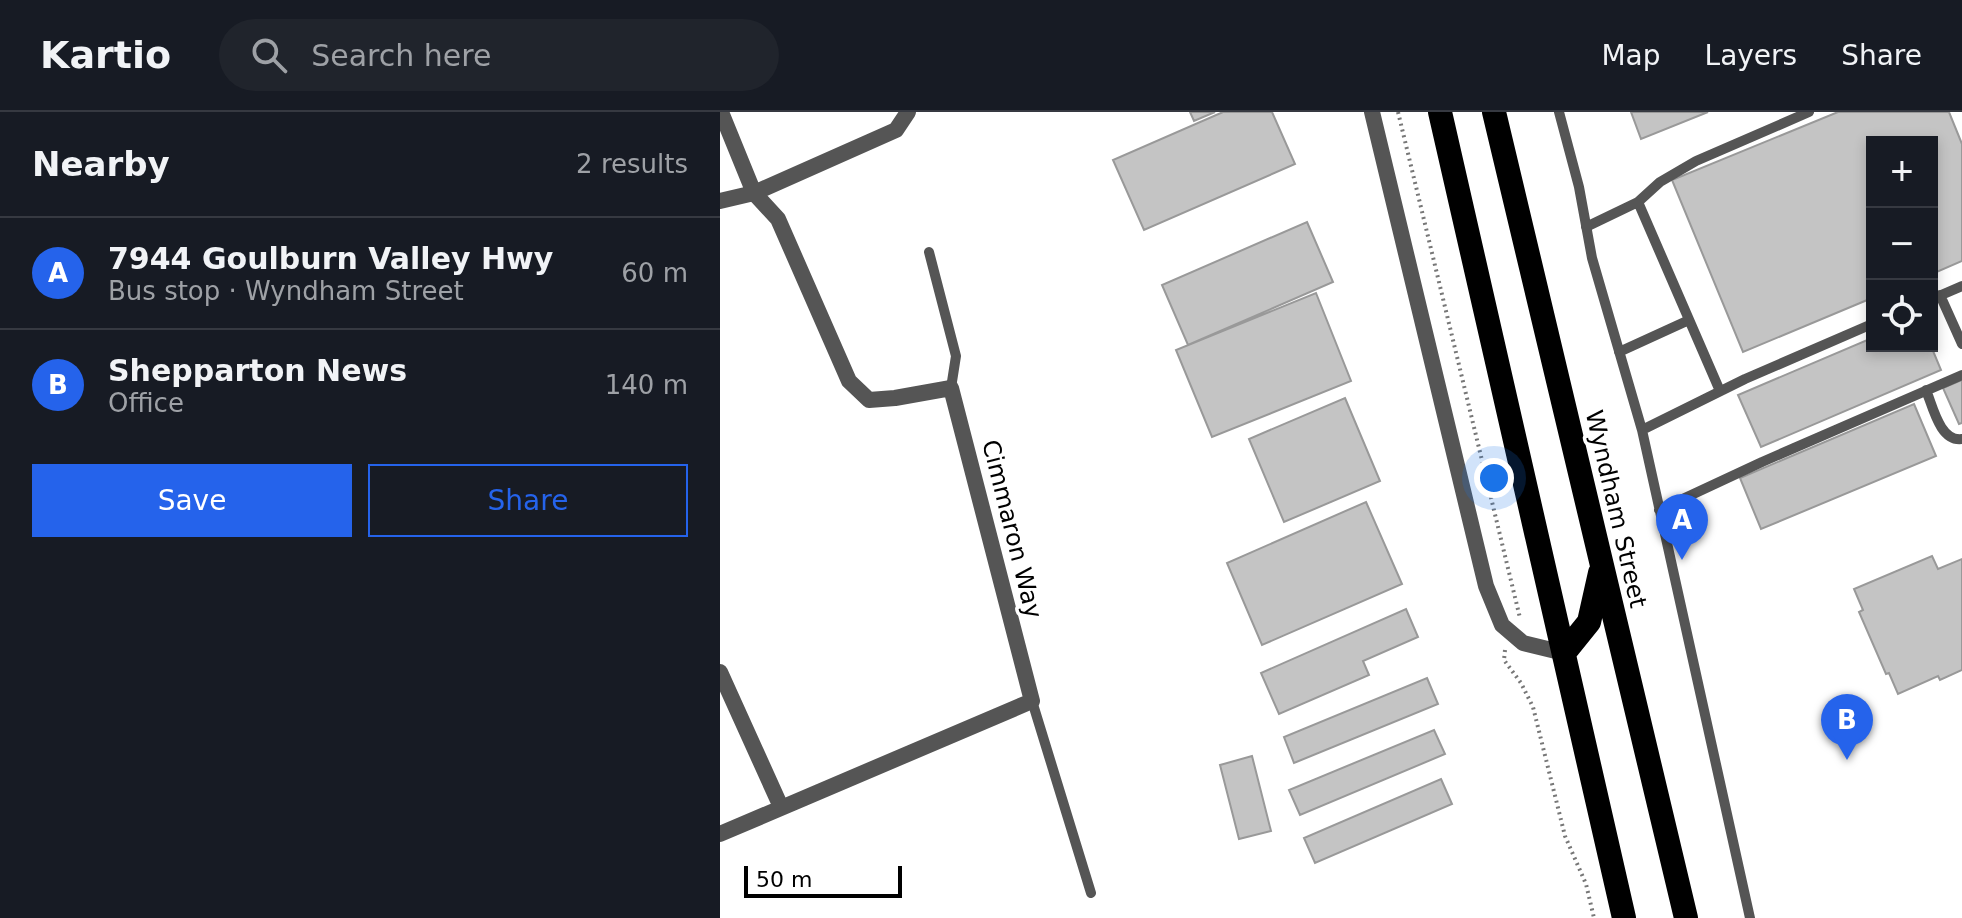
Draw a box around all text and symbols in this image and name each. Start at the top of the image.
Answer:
search box [219,19,779,91]
text: Kartio [40,33,171,77]
icon: search [247,33,291,77]
text: Search here [311,38,491,73]
text: Map [1601,39,1661,72]
text: Layers [1705,39,1797,72]
text: Share [1841,39,1922,72]
map controls [1866,136,1938,352]
button: + [1866,136,1938,208]
text: Nearby [32,144,170,184]
text: 2 results [576,149,688,179]
button: − [1866,208,1938,280]
text: 7944 Goulburn Valley Hwy [108,241,553,276]
text: A [48,258,68,288]
text: 60 m [621,258,688,288]
text: Bus stop · Wyndham Street [108,276,464,306]
button: locate [1866,280,1938,352]
text: Shepparton News [108,353,407,388]
text: B [48,370,68,400]
text: 140 m [605,370,688,400]
text: Office [108,388,184,418]
street label: Wyndham Street [1580,408,1652,610]
street label: Cimmaron Way [976,437,1048,621]
your location [1474,458,1514,498]
button: Save [32,464,352,537]
button: Share [368,464,688,537]
pin: A [1656,494,1708,560]
pin: B [1821,694,1873,760]
scale bar [744,862,902,898]
text: 50 m [756,867,812,892]

